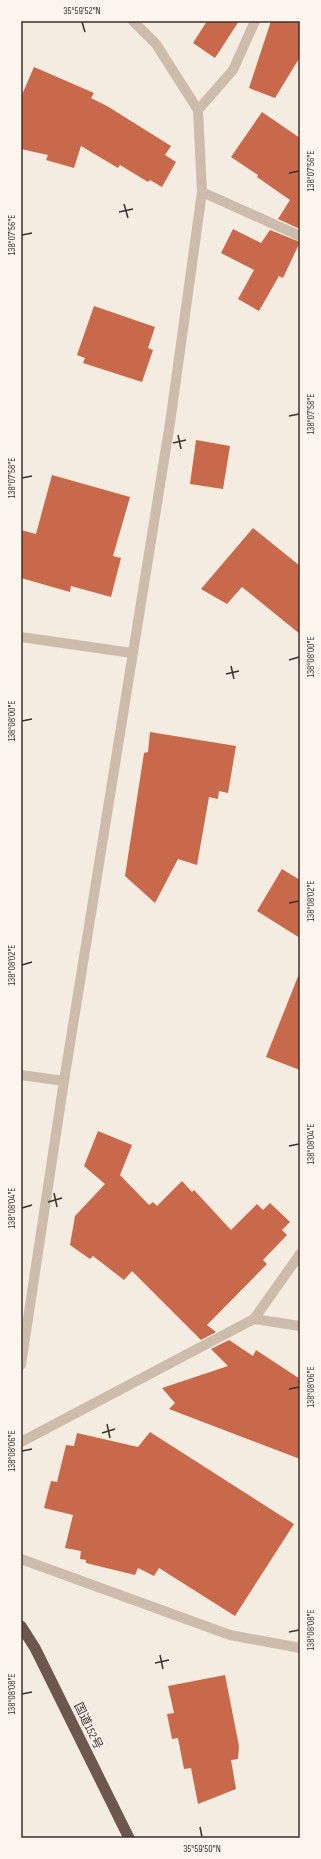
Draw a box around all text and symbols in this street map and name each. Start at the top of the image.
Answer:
text: 35°59'52"N [63,5,101,17]
text: 138°07'56"E [305,151,317,191]
text: 138°07'56"E [6,215,18,255]
text: 138°07'58"E [305,394,317,434]
text: 138°07'58"E [6,458,18,498]
text: 138°08'00"E [305,636,317,678]
text: 138°08'00"E [6,700,18,742]
text: 138°08'02"E [305,881,317,921]
text: 138°08'02"E [6,945,18,985]
text: 138°08'04"E [305,1124,317,1164]
text: 138°08'04"E [6,1188,18,1228]
text: 138°08'06"E [305,1366,317,1408]
text: 138°08'06"E [6,1430,18,1472]
text: 138°08'08"E [305,1609,317,1651]
text: 138°08'08"E [6,1673,18,1715]
street label: 国道152号 [70,1700,106,1752]
text: 35°59'50"N [183,1843,221,1855]

